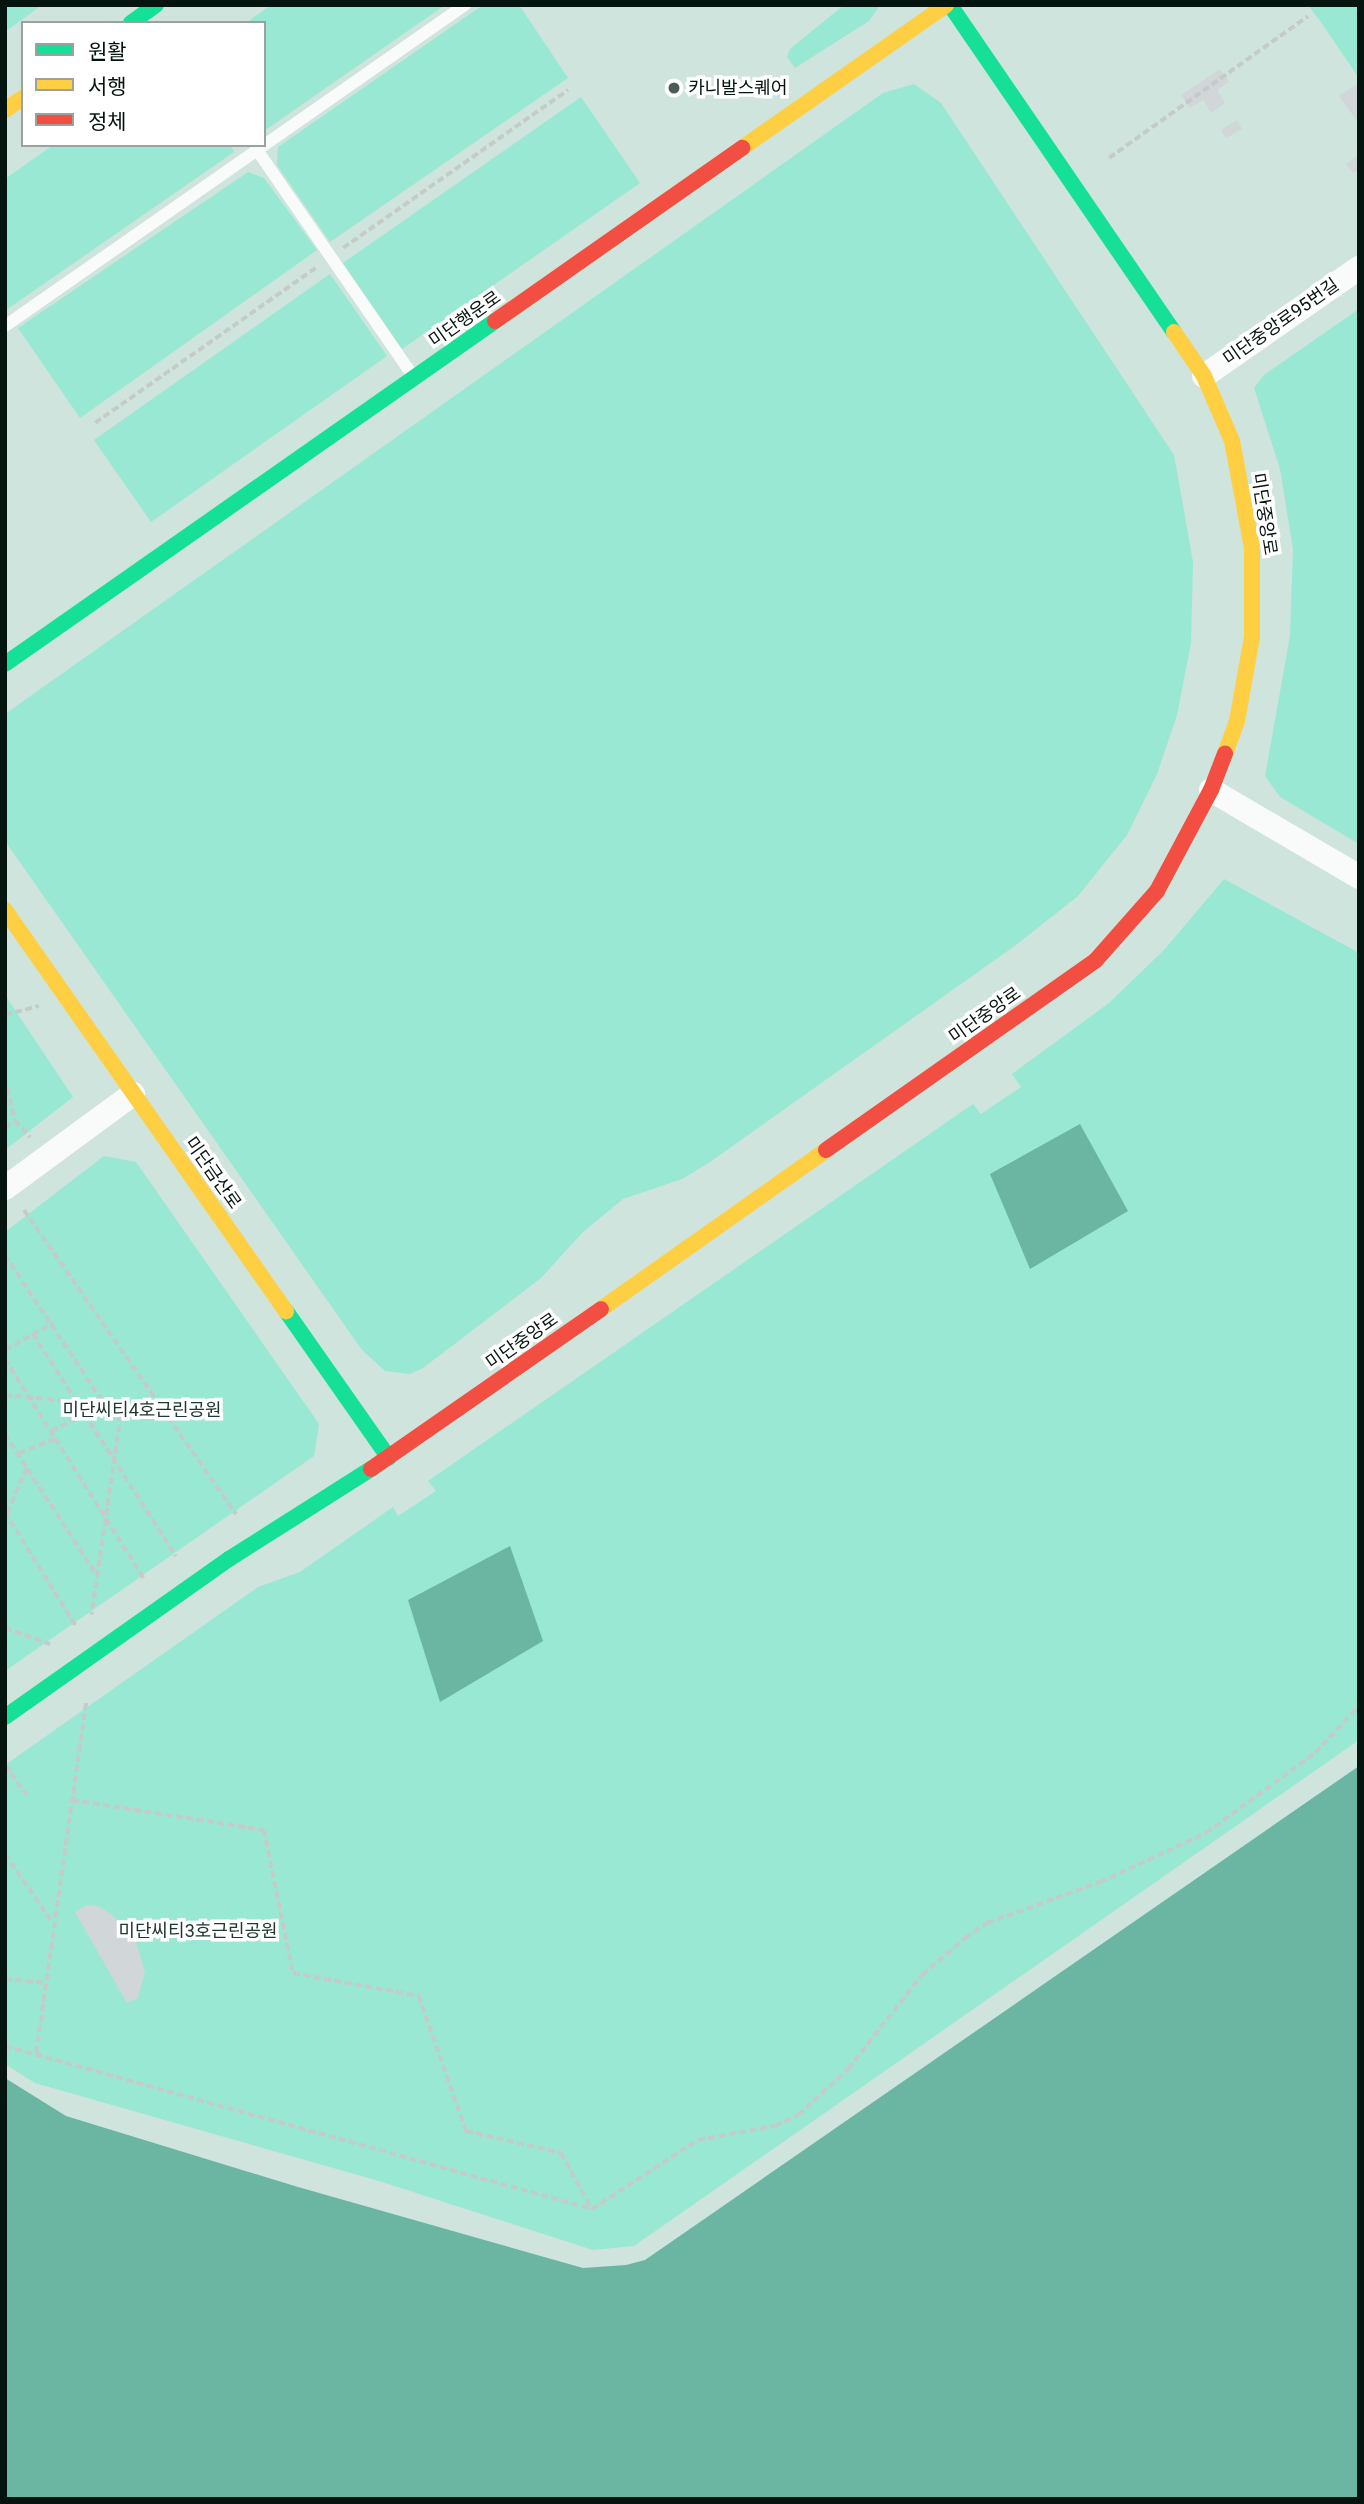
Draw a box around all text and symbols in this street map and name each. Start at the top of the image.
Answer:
legend [21,21,266,147]
text: 원활 [88,40,127,64]
text: 서행 [88,75,127,99]
place label: 카니발스퀘어 [688,77,787,99]
marker: 카니발스퀘어 [666,80,682,96]
text: 정체 [88,110,127,134]
street label: 미단중앙로95번길 [1219,274,1343,370]
street label: 미단행운로 [425,286,505,352]
street label: 미단중앙로 [1247,471,1281,557]
street label: 미단중앙로 [945,982,1025,1048]
street label: 미단금산로 [180,1133,246,1213]
street label: 미단중앙로 [482,1308,562,1374]
park label: 미단씨티4호근린공원 [62,1399,222,1421]
park label: 미단씨티3호근린공원 [118,1920,278,1942]

